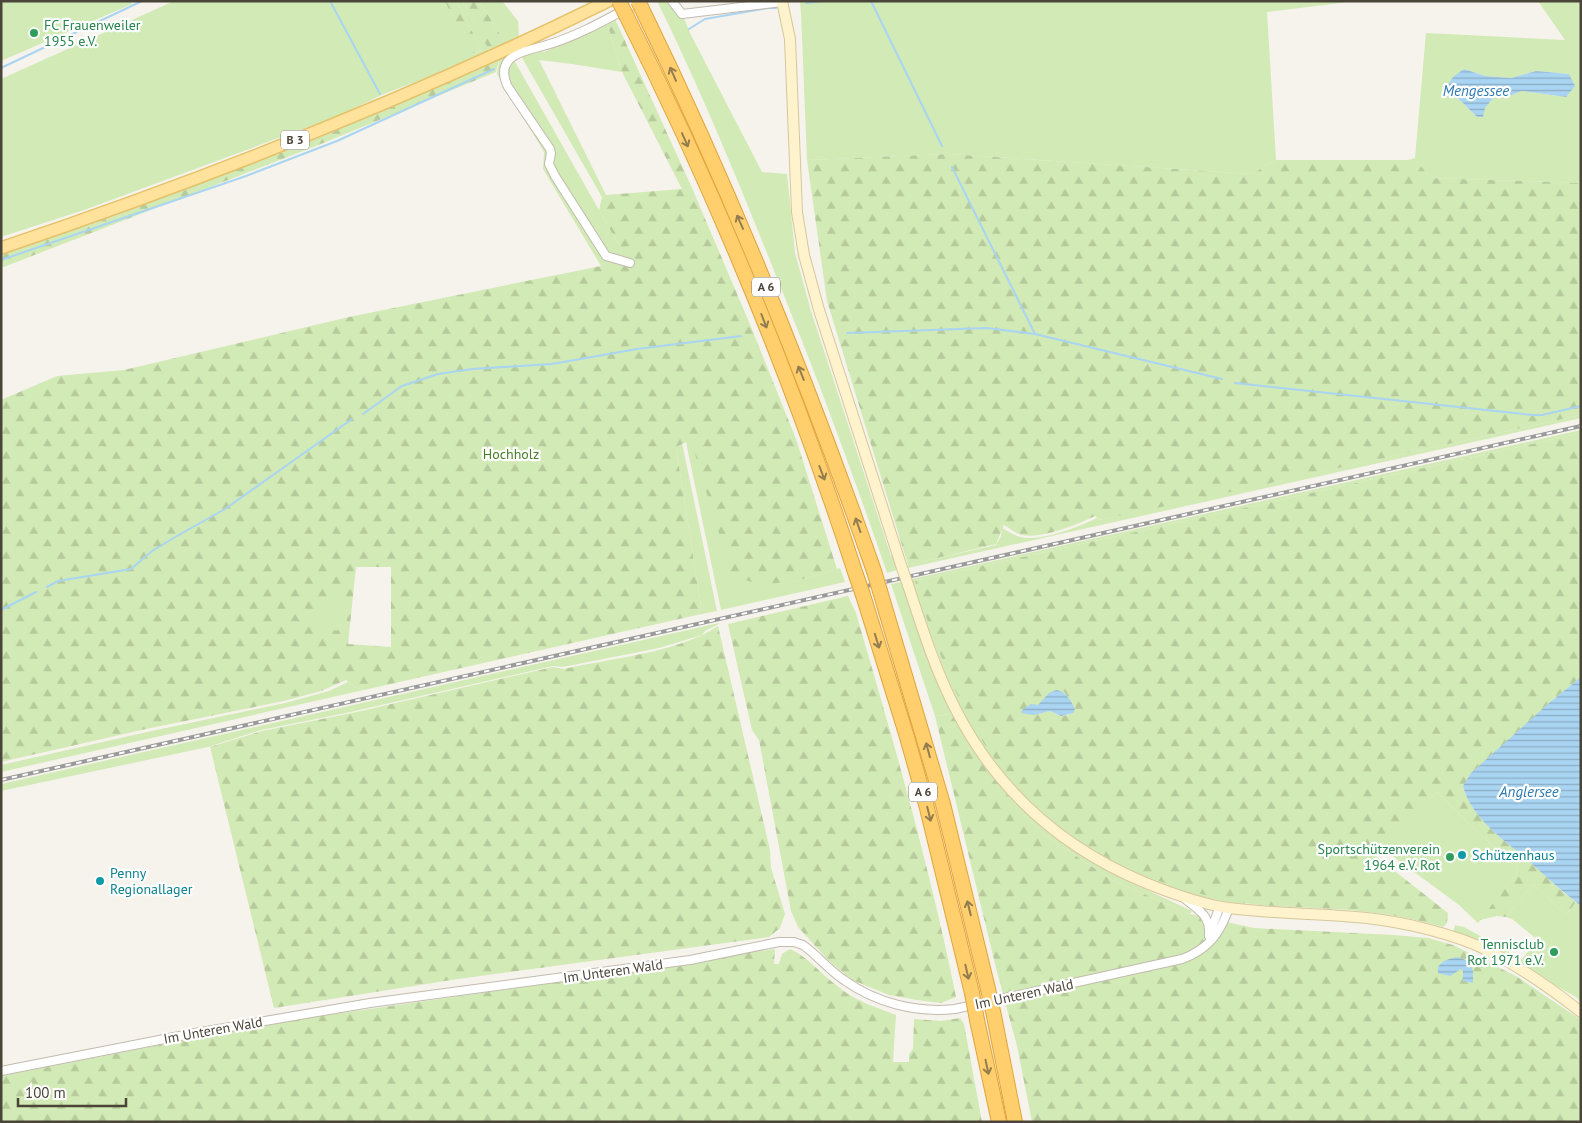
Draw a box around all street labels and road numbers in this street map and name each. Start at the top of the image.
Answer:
road number: B 3 [281,130,309,150]
road number: A 6 [752,278,780,296]
road number: A 6 [909,782,937,802]
street label: Im Unteren Wald [562,955,664,987]
street label: Im Unteren Wald [973,975,1075,1013]
street label: Im Unteren Wald [162,1012,264,1048]

